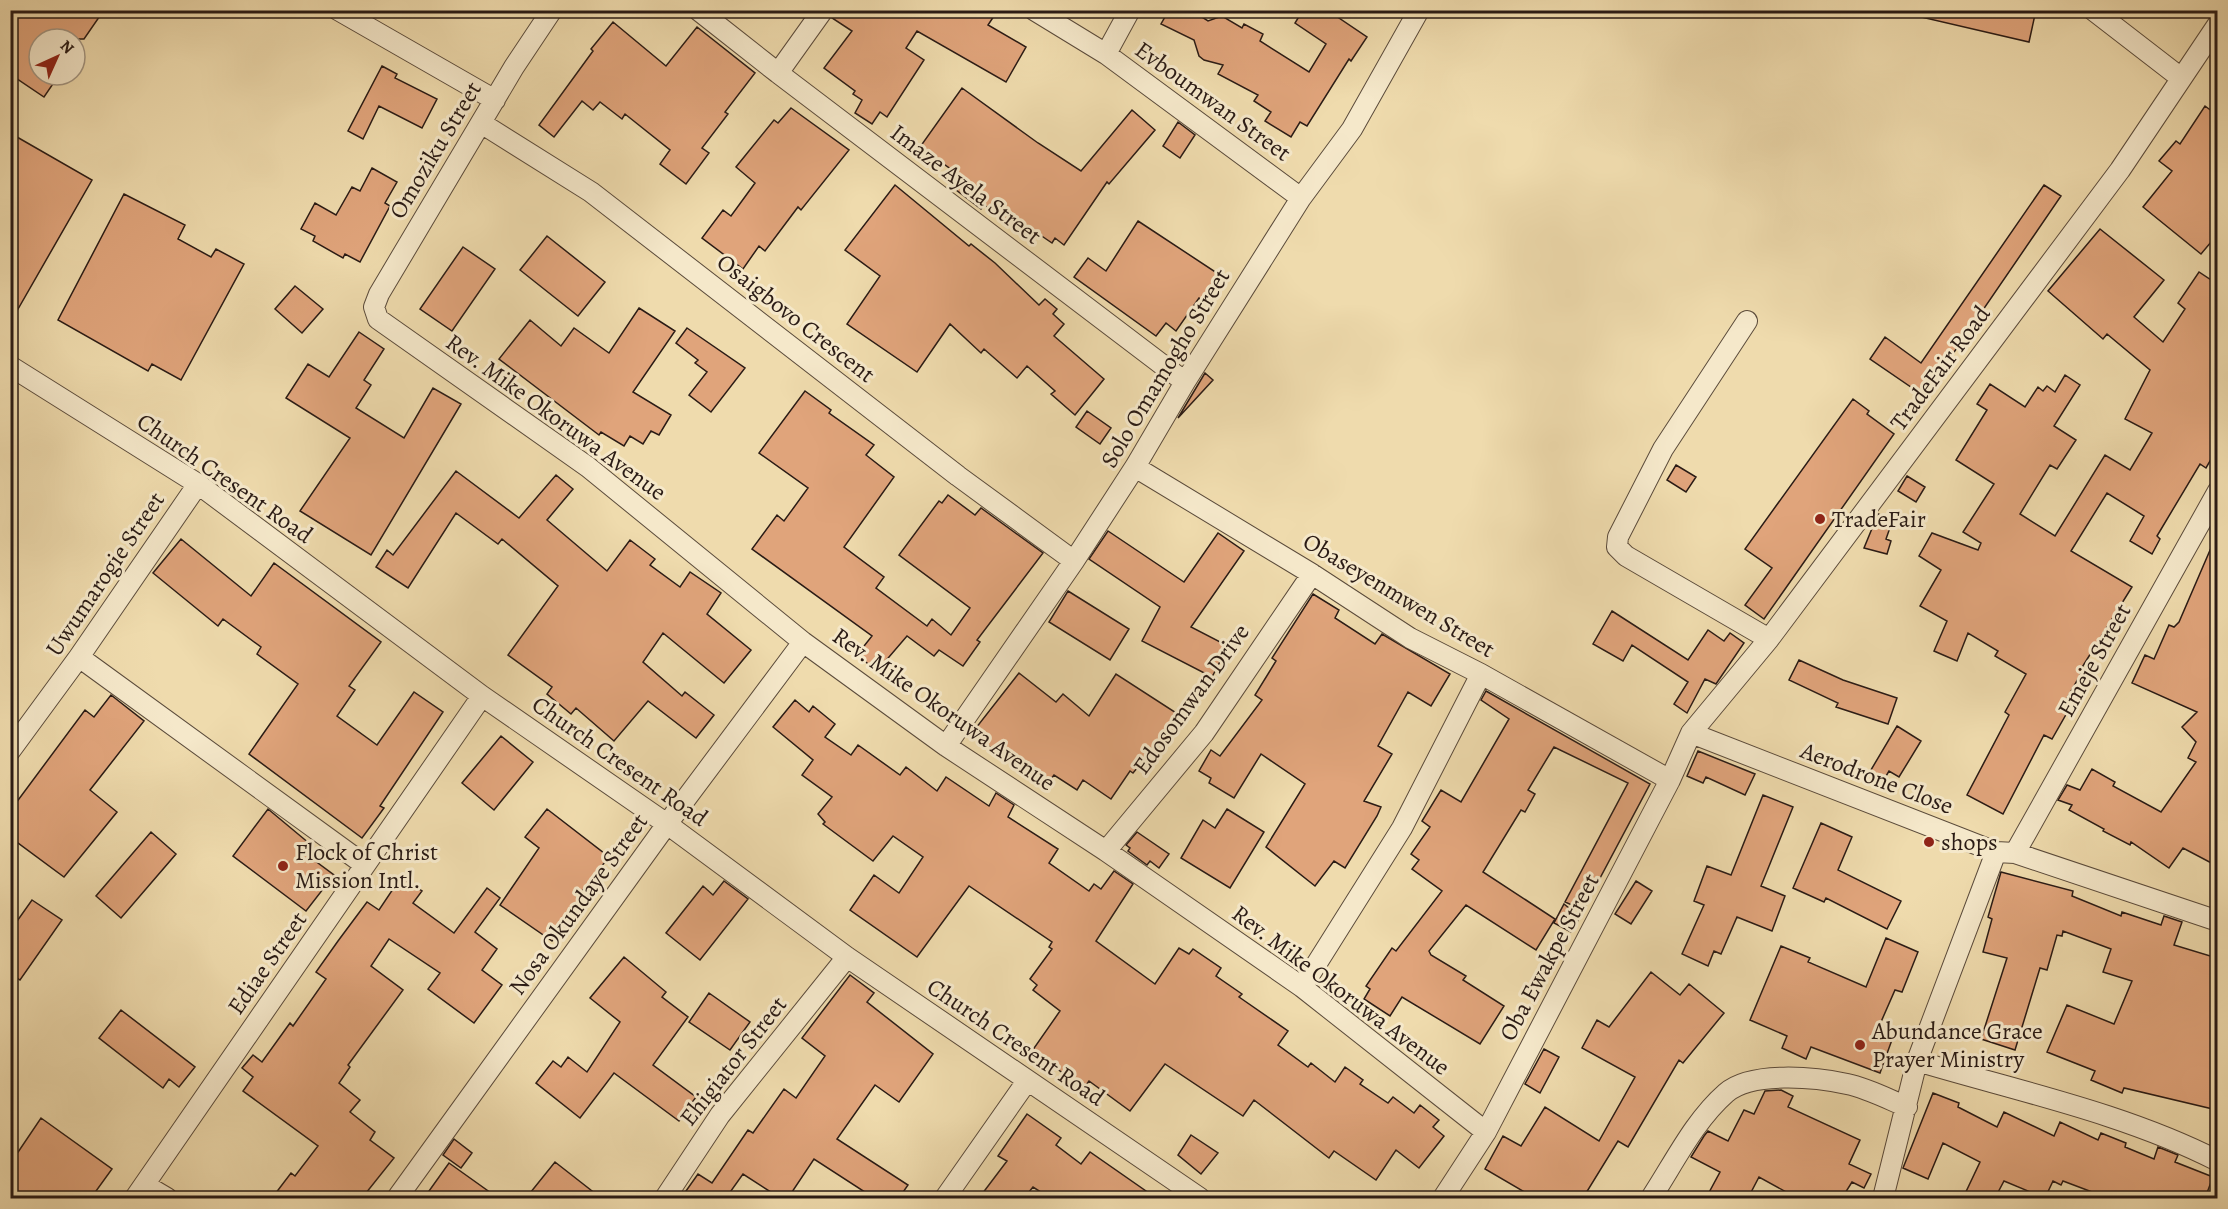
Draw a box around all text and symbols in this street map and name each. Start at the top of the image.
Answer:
north arrow [27,27,87,87]
street label: Evboumwan Street [1129,34,1297,168]
text: N [55,35,79,59]
street label: Omoziku Street [381,75,489,225]
street label: Imaze Ayela Street [884,117,1048,251]
street label: Osaigbovo Crescent [710,246,882,390]
street label: Solo Omamogho Street [1093,262,1237,474]
street label: TradeFair Road [1883,299,1998,437]
street label: Rev. Mike Okoruwa Avenue [439,326,673,508]
street label: Church Cresent Road [131,405,319,551]
street label: Uwumarogie Street [38,486,172,662]
place label: TradeFair [1832,503,1926,535]
marker: TradeFair [1813,512,1827,526]
street label: Obaseyenmwen Street [1297,525,1501,665]
street label: Emeje Street [2050,598,2138,722]
street label: Edosomwan Drive [1125,617,1257,781]
street label: Rev. Mike Okoruwa Avenue [826,620,1062,798]
street label: Church Cresent Road [526,688,714,834]
street label: Aerodrone Close [1795,734,1958,822]
street label: Nosa Okundaye Street [501,807,655,1001]
place label: shops [1941,826,1998,858]
marker: shops [1922,835,1936,849]
place label: Flock of Christ Mission Intl. [295,836,438,896]
marker: Flock of Christ Mission Intl. [276,859,290,873]
street label: Oba Ewakpe Street [1491,868,1607,1046]
street label: Rev. Mike Okoruwa Avenue [1225,897,1457,1083]
street label: Ediae Street [220,905,314,1021]
street label: Church Cresent Road [921,971,1111,1113]
street label: Ehigiator Street [672,989,794,1133]
place label: Abundance Grace Prayer Ministry [1871,1015,2043,1075]
marker: Abundance Grace Prayer Ministry [1853,1038,1867,1052]

